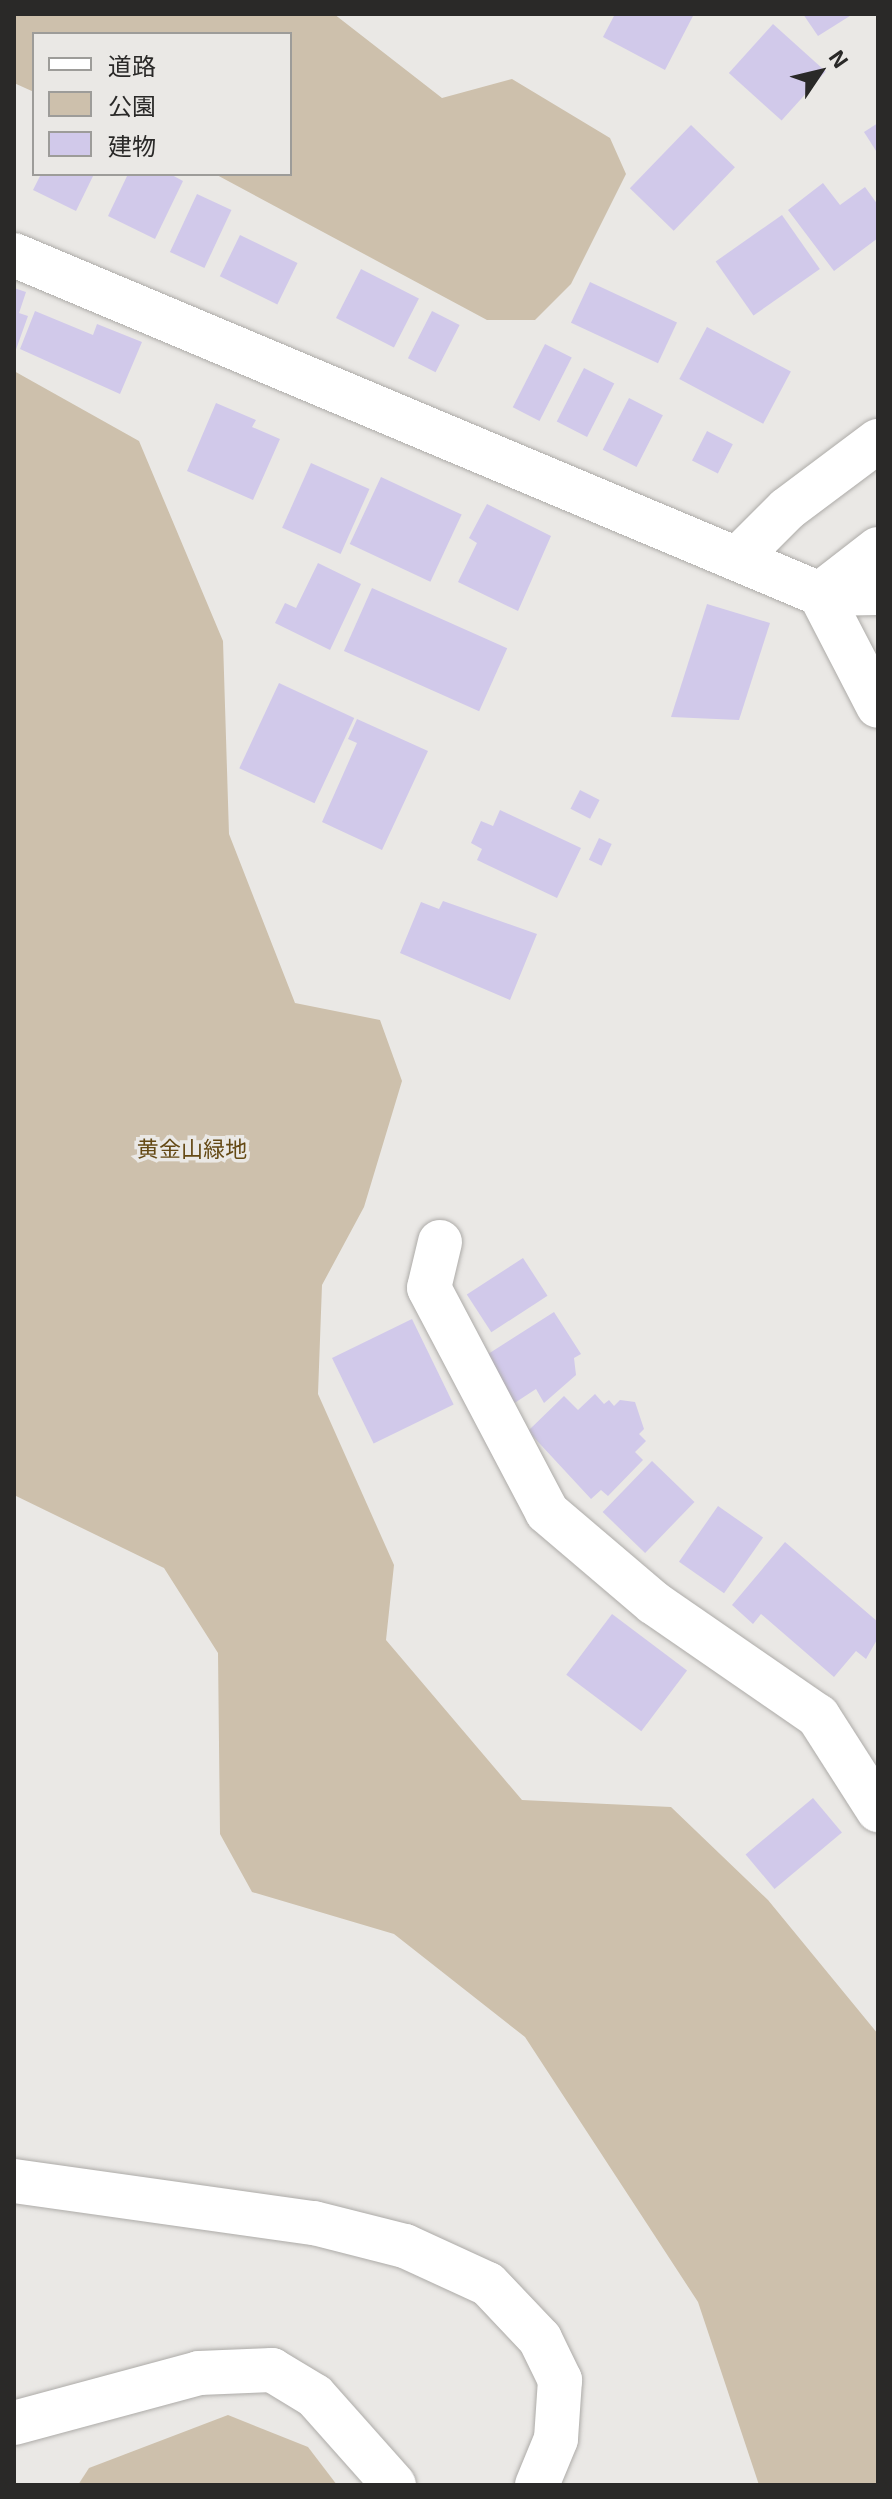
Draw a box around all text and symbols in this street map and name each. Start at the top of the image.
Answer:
legend [32,32,292,176]
north arrow [780,32,860,112]
text: N [824,44,855,72]
text: 道路 [108,51,156,80]
text: 公園 [108,91,156,120]
text: 建物 [108,131,156,160]
park label: 黄金山緑地 [137,1136,247,1162]

